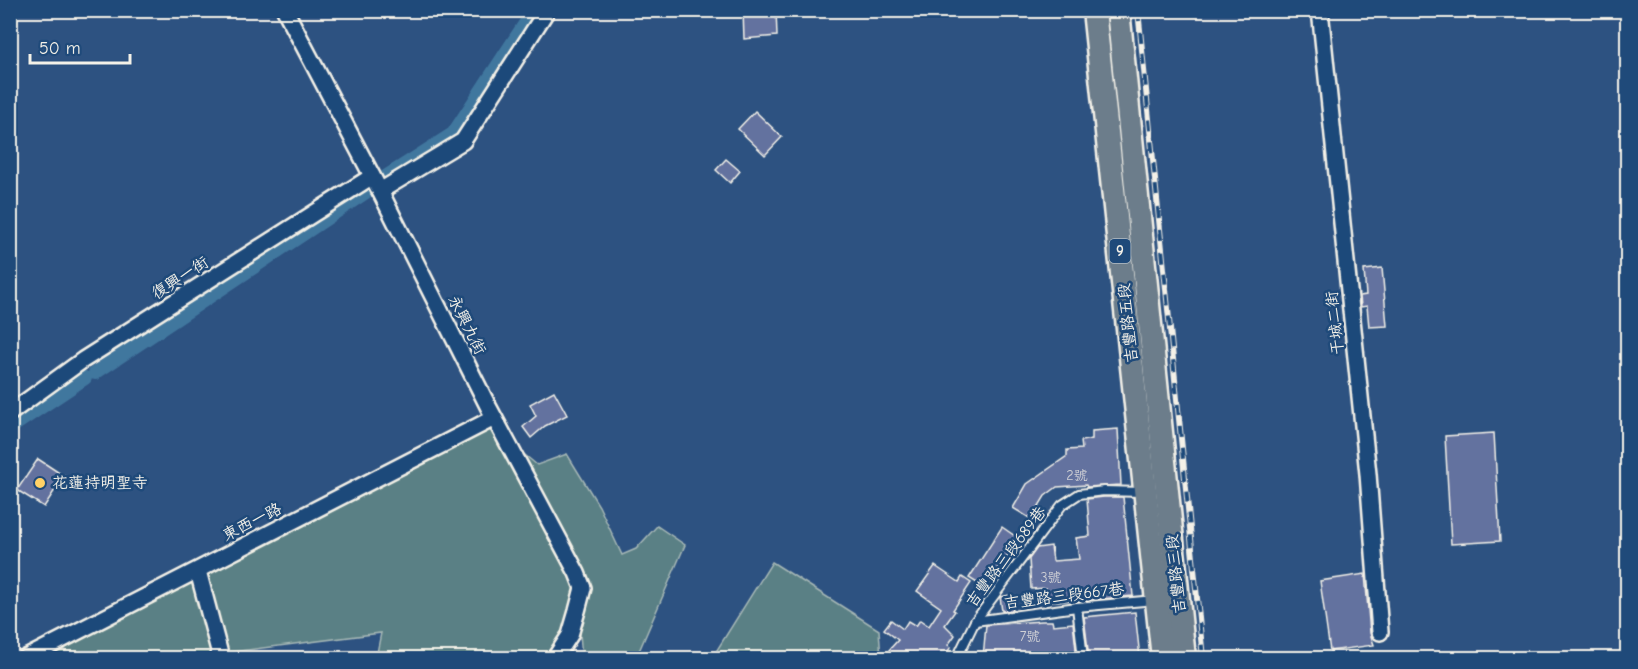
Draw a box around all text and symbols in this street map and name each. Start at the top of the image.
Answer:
scale bar [30,27,130,65]
text: 50 m [39,38,81,59]
road number: 9 [1110,239,1130,263]
street label: 復興一街 [148,253,212,303]
street label: 吉豐路五段 [1115,282,1141,364]
street label: 干城二街 [1323,290,1347,356]
street label: 永興九街 [444,292,490,358]
house number: 2號 [1066,467,1088,484]
place label: 花蓮持明聖寺 [52,474,148,492]
marker: 花蓮持明聖寺 [33,476,47,490]
street label: 東西一路 [219,499,285,545]
street label: 吉豐路三段689巷 [962,503,1050,611]
street label: 吉豐路三段 [1163,533,1189,615]
house number: 3號 [1040,569,1062,586]
street label: 吉豐路三段667巷 [1003,580,1125,612]
house number: 7號 [1020,628,1040,645]

